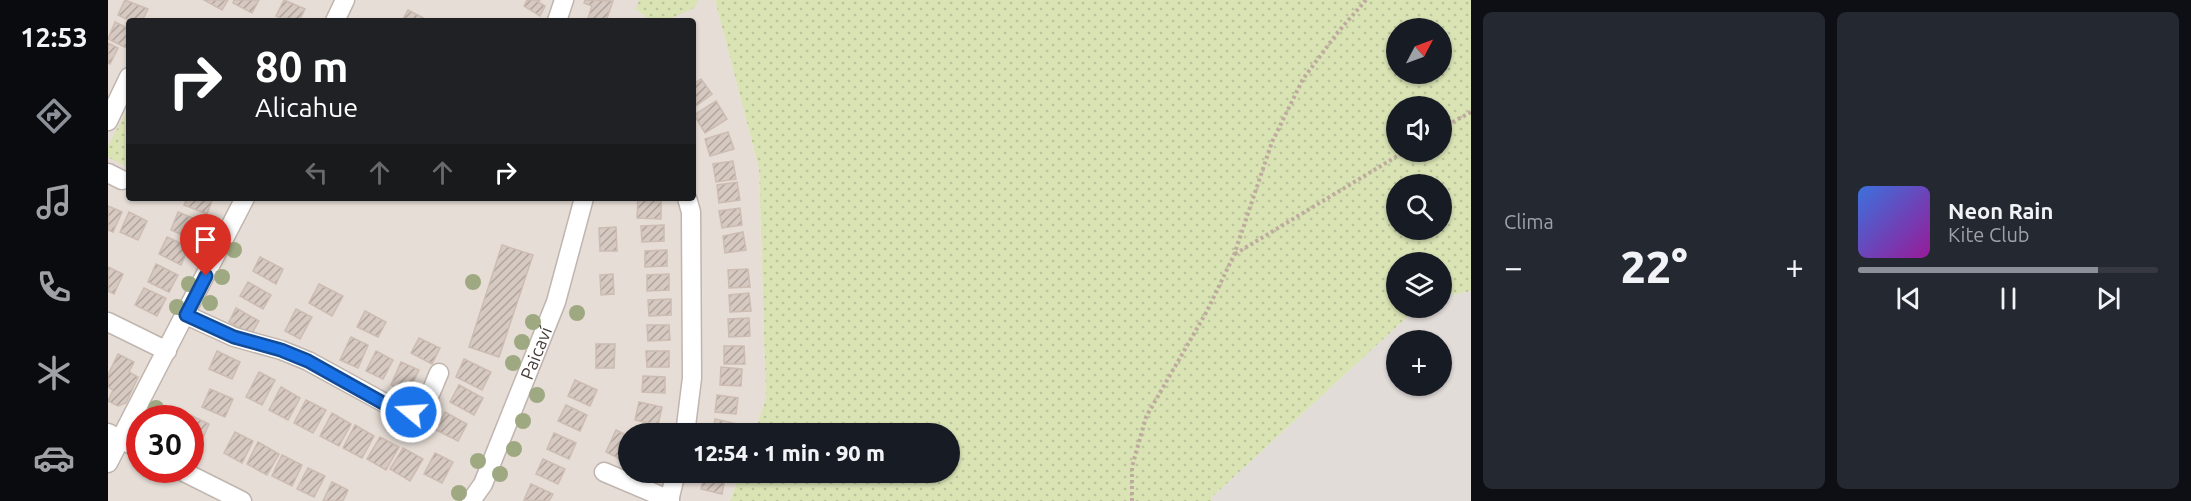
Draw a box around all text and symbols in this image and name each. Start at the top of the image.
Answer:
north arrow [1386,18,1452,84]
map controls [1386,18,1452,396]
text: 12:53 [20,22,88,52]
icon: right [156,42,234,120]
text: 80 m [255,43,349,90]
text: Alicahue [255,92,358,122]
icon: directions [33,95,75,137]
button: sound [1386,96,1452,162]
icon: left [300,156,333,189]
icon: ahead [363,156,396,189]
icon: ahead [426,156,459,189]
icon: right [489,156,522,189]
button: search [1386,174,1452,240]
icon: music [33,181,75,223]
text: Neon Rain [1948,198,2053,223]
text: Clima [1504,210,1554,233]
pin [180,214,231,276]
icon: arrive [189,223,222,256]
text: Kite Club [1948,223,2030,246]
text: 22° [1620,241,1688,292]
text: − [1504,248,1523,285]
text: + [1785,248,1804,285]
button: layers [1386,252,1452,318]
icon: phone [33,266,75,308]
icon: previous [1892,282,1925,315]
icon: pause [1992,282,2025,315]
icon: next [2092,282,2125,315]
street label: Paicaví [516,323,555,382]
button: + [1386,330,1452,396]
icon: climate [33,352,75,394]
position arrow [379,380,443,444]
speed limit sign: 30 [126,405,204,483]
icon: car [33,437,75,479]
text: 12:54 · 1 min · 90 m [693,440,885,465]

